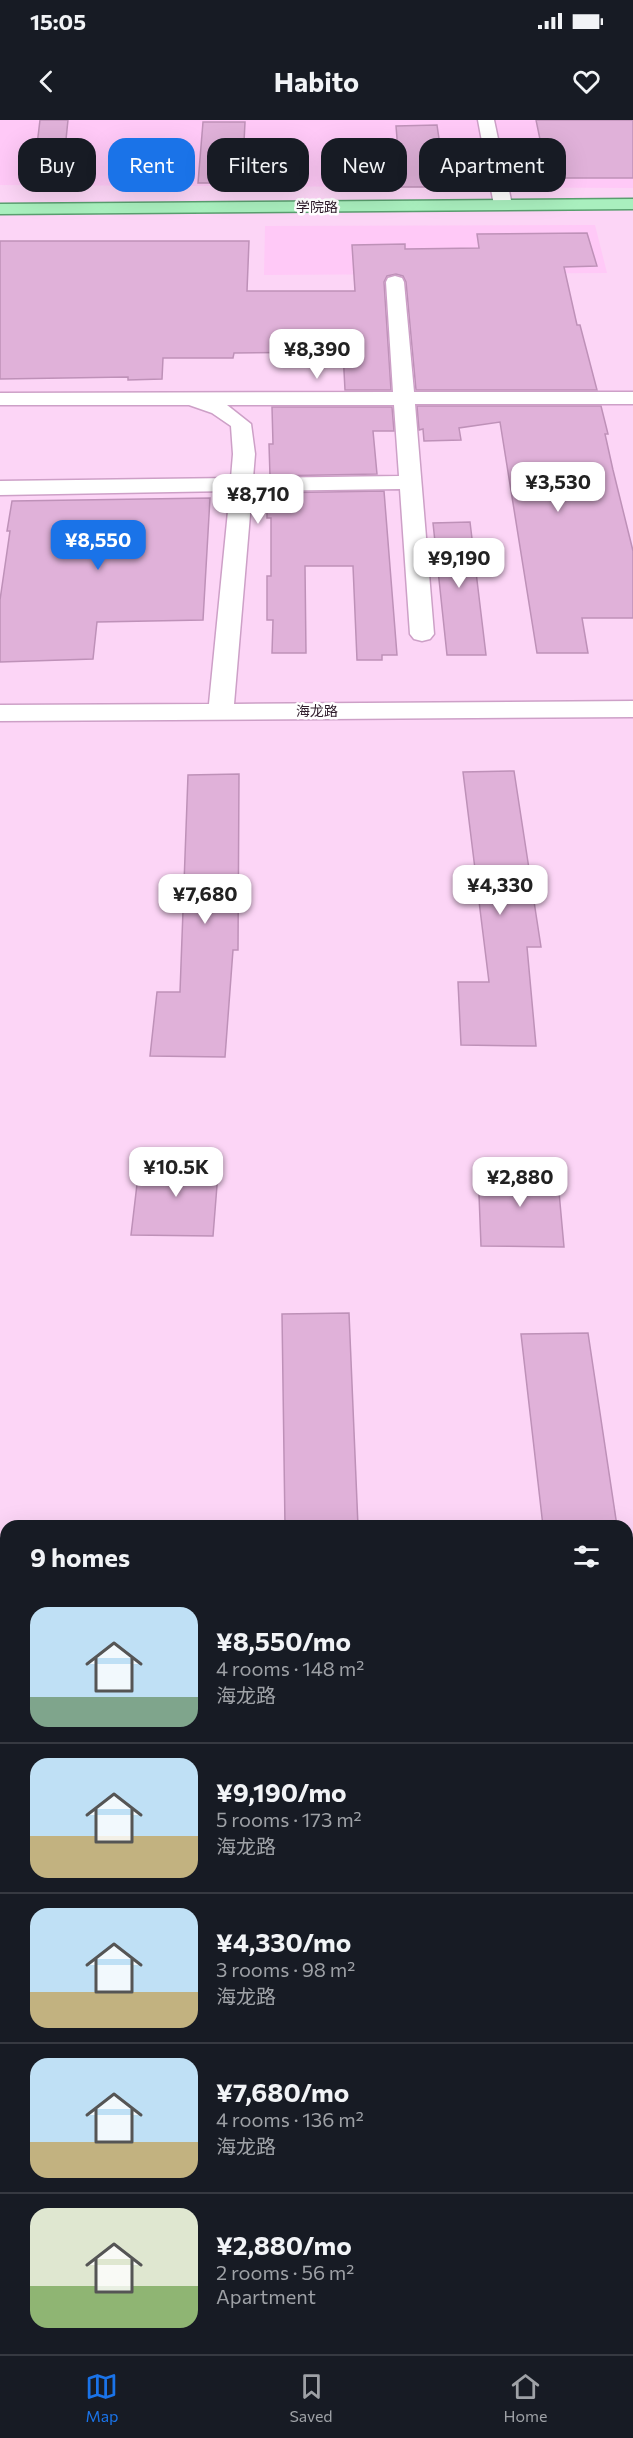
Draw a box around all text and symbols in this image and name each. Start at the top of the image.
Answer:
text: 15:05 [30,8,86,35]
icon: back [30,65,63,98]
text: Habito [274,65,359,98]
icon: heart [570,65,603,98]
chip: Buy [18,138,96,192]
chip: Rent [108,138,195,192]
chip: Filters [207,138,309,192]
chip: New [321,138,407,192]
chip: Apartment [419,138,566,192]
street label: 学院路 [296,198,338,215]
pin: ¥8,390 [268,329,366,380]
text: ¥8,390 [283,336,351,360]
pin: ¥3,530 [509,462,607,513]
text: ¥3,530 [525,469,591,493]
pin: ¥8,710 [209,474,307,525]
text: ¥8,710 [226,481,290,505]
pin: ¥8,550 [49,520,147,571]
text: ¥8,550 [65,527,131,551]
pin: ¥9,190 [410,538,508,589]
text: ¥9,190 [427,545,491,569]
street label: 海龙路 [296,702,338,719]
pin: ¥4,330 [451,865,549,916]
text: ¥4,330 [467,872,533,896]
pin: ¥7,680 [156,874,254,925]
text: ¥7,680 [172,881,238,905]
pin: ¥10.5K [127,1147,225,1198]
text: ¥10.5K [143,1154,209,1178]
pin: ¥2,880 [471,1157,569,1208]
text: ¥2,880 [486,1164,554,1188]
icon: filters [570,1540,603,1573]
text: 9 homes [30,1541,130,1572]
text: ¥8,550/mo [216,1625,351,1656]
icon: home [78,1631,150,1703]
text: 4 rooms · 148 m² [216,1656,364,1680]
text: 海龙路 [216,1683,276,1707]
text: ¥9,190/mo [216,1776,347,1807]
icon: home [78,1782,150,1854]
text: 5 rooms · 173 m² [216,1807,362,1831]
text: 海龙路 [216,1834,276,1858]
text: ¥4,330/mo [216,1926,351,1957]
icon: home [78,1932,150,2004]
text: 3 rooms · 98 m² [216,1957,355,1981]
text: 海龙路 [216,1984,276,2008]
text: ¥7,680/mo [216,2076,349,2107]
icon: home [78,2082,150,2154]
text: 4 rooms · 136 m² [216,2107,364,2131]
text: 海龙路 [216,2134,276,2158]
text: ¥2,880/mo [216,2229,352,2260]
icon: home [78,2232,150,2304]
text: 2 rooms · 56 m² [216,2260,354,2284]
text: Apartment [216,2284,316,2308]
tab: Map [85,2370,118,2425]
tab: Saved [289,2370,333,2425]
tab: Home [504,2370,548,2425]

